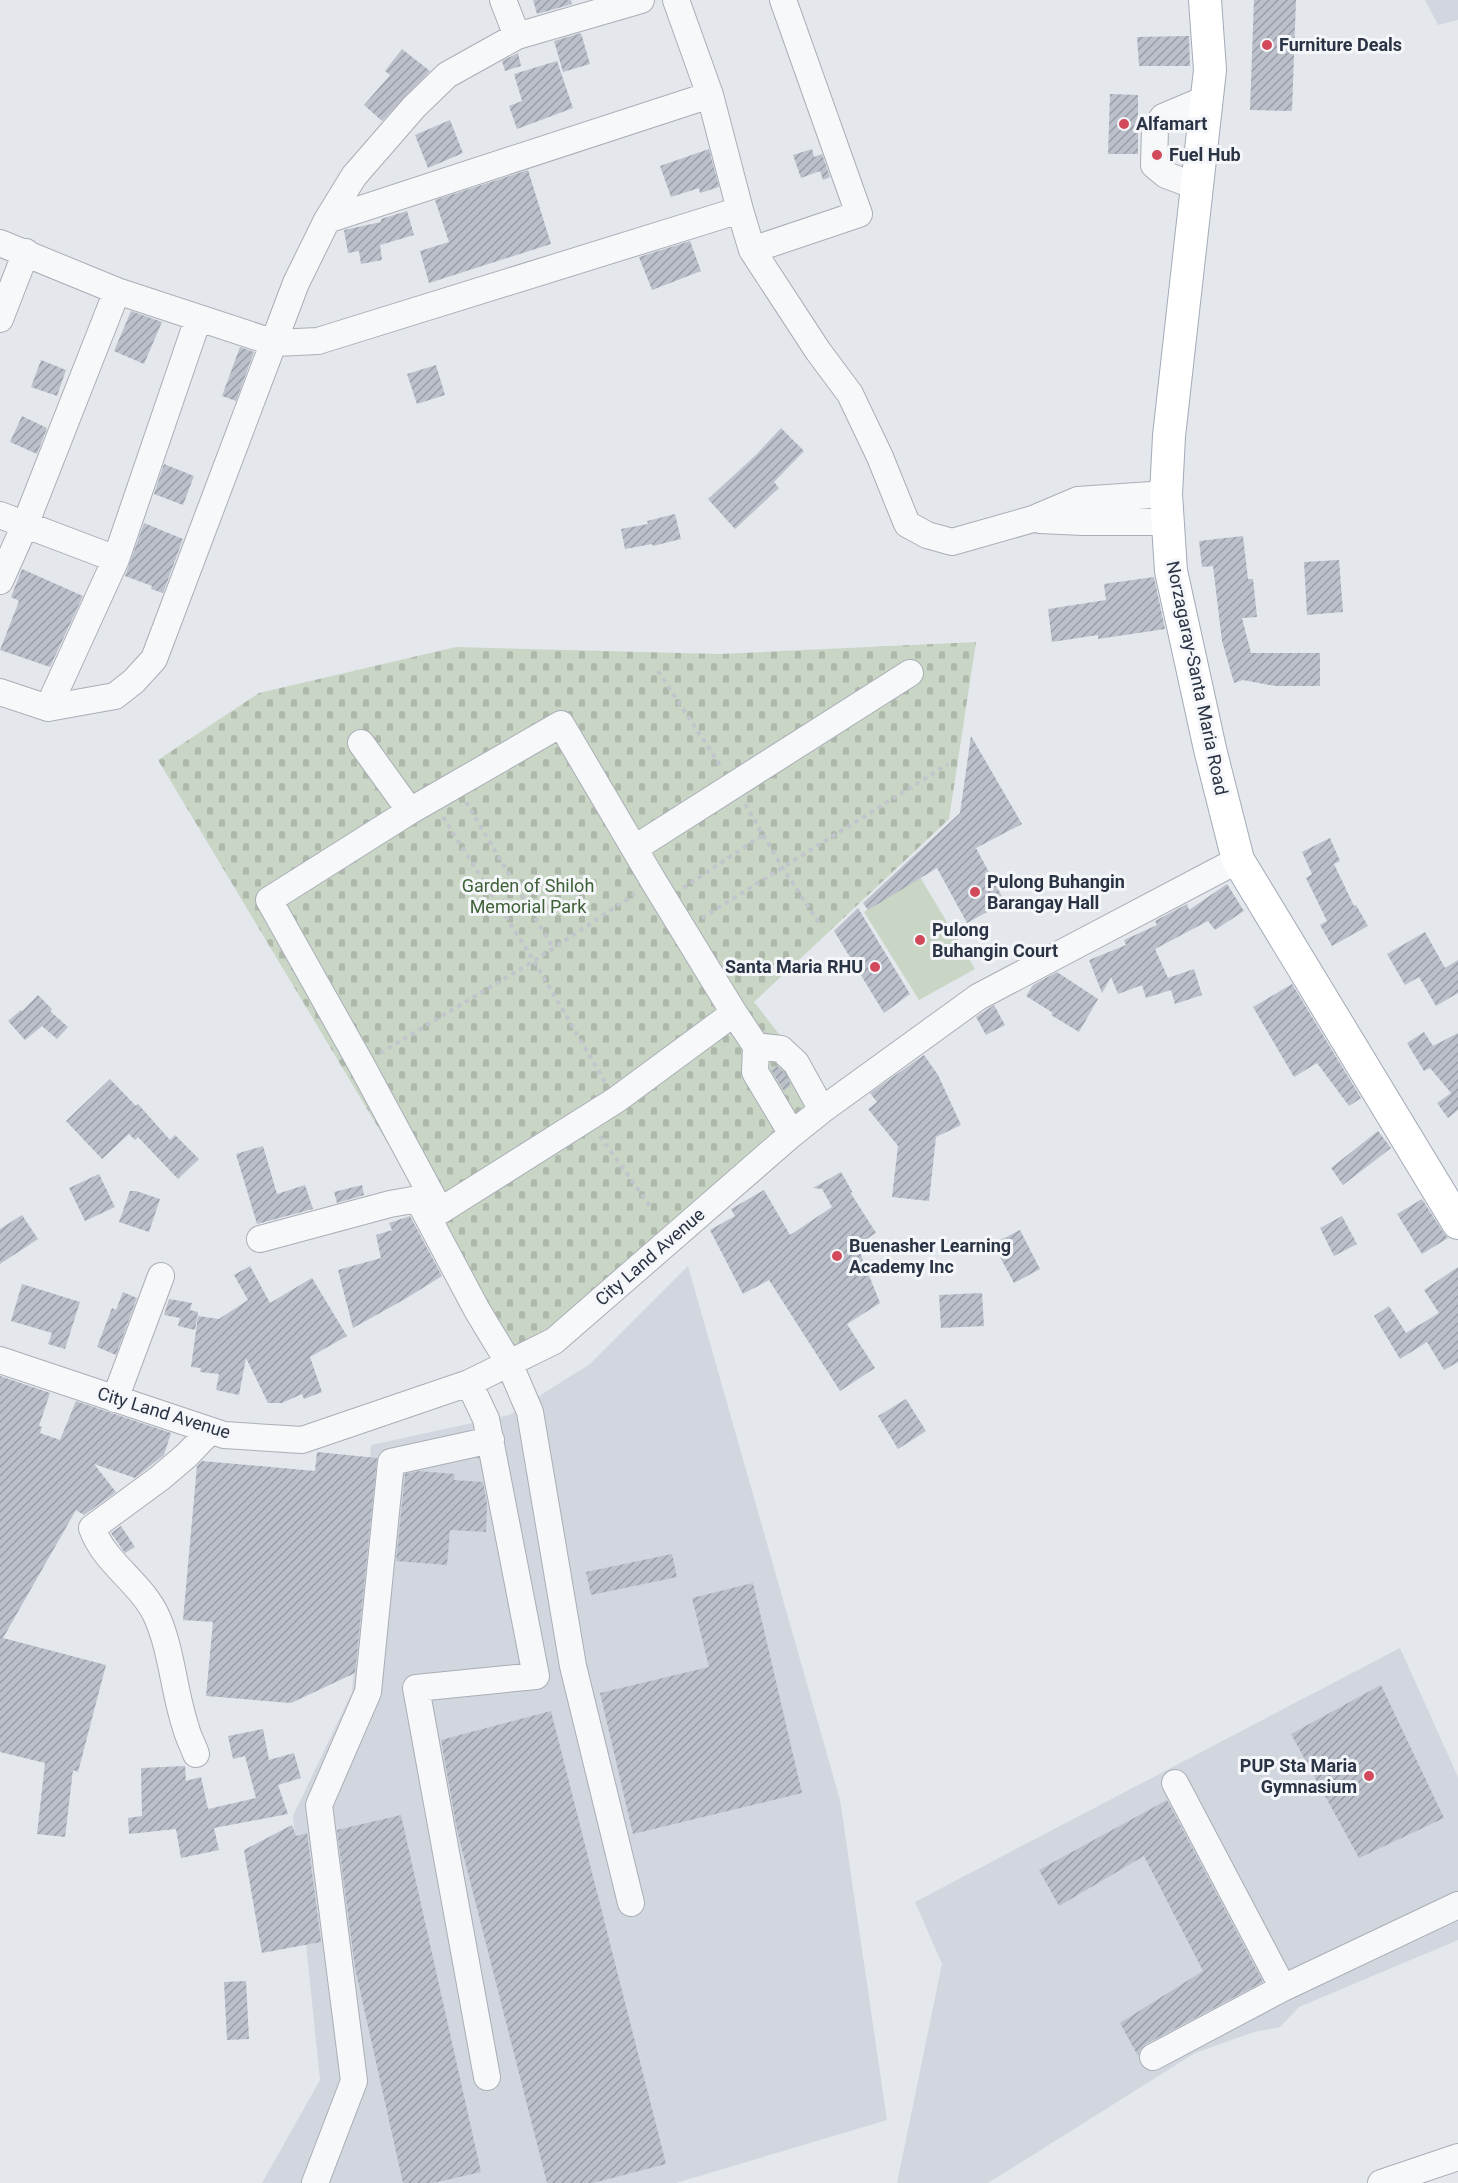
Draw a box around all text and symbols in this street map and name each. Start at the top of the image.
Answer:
place label: Furniture Deals [1279,34,1402,55]
marker: Furniture Deals [1260,38,1274,52]
place label: Alfamart [1136,113,1207,134]
marker: Alfamart [1117,117,1131,131]
place label: Fuel Hub [1169,144,1241,165]
marker: Fuel Hub [1150,148,1164,162]
street label: Norzagaray-Santa Maria Road [1162,559,1233,797]
place label: Pulong Buhangin Barangay Hall [987,871,1125,913]
park label: Garden of Shiloh Memorial Park [462,875,594,917]
marker: Pulong Buhangin Barangay Hall [968,885,982,899]
place label: Pulong Buhangin Court [932,919,1058,961]
marker: Pulong Buhangin Court [913,933,927,947]
place label: Santa Maria RHU [725,956,863,977]
marker: Santa Maria RHU [868,960,882,974]
street label: City Land Avenue [591,1203,709,1310]
place label: Buenasher Learning Academy Inc [849,1235,1011,1277]
marker: Buenasher Learning Academy Inc [830,1249,844,1263]
street label: City Land Avenue [95,1382,233,1443]
place label: PUP Sta Maria Gymnasium [1240,1755,1357,1797]
marker: PUP Sta Maria Gymnasium [1362,1769,1376,1783]

